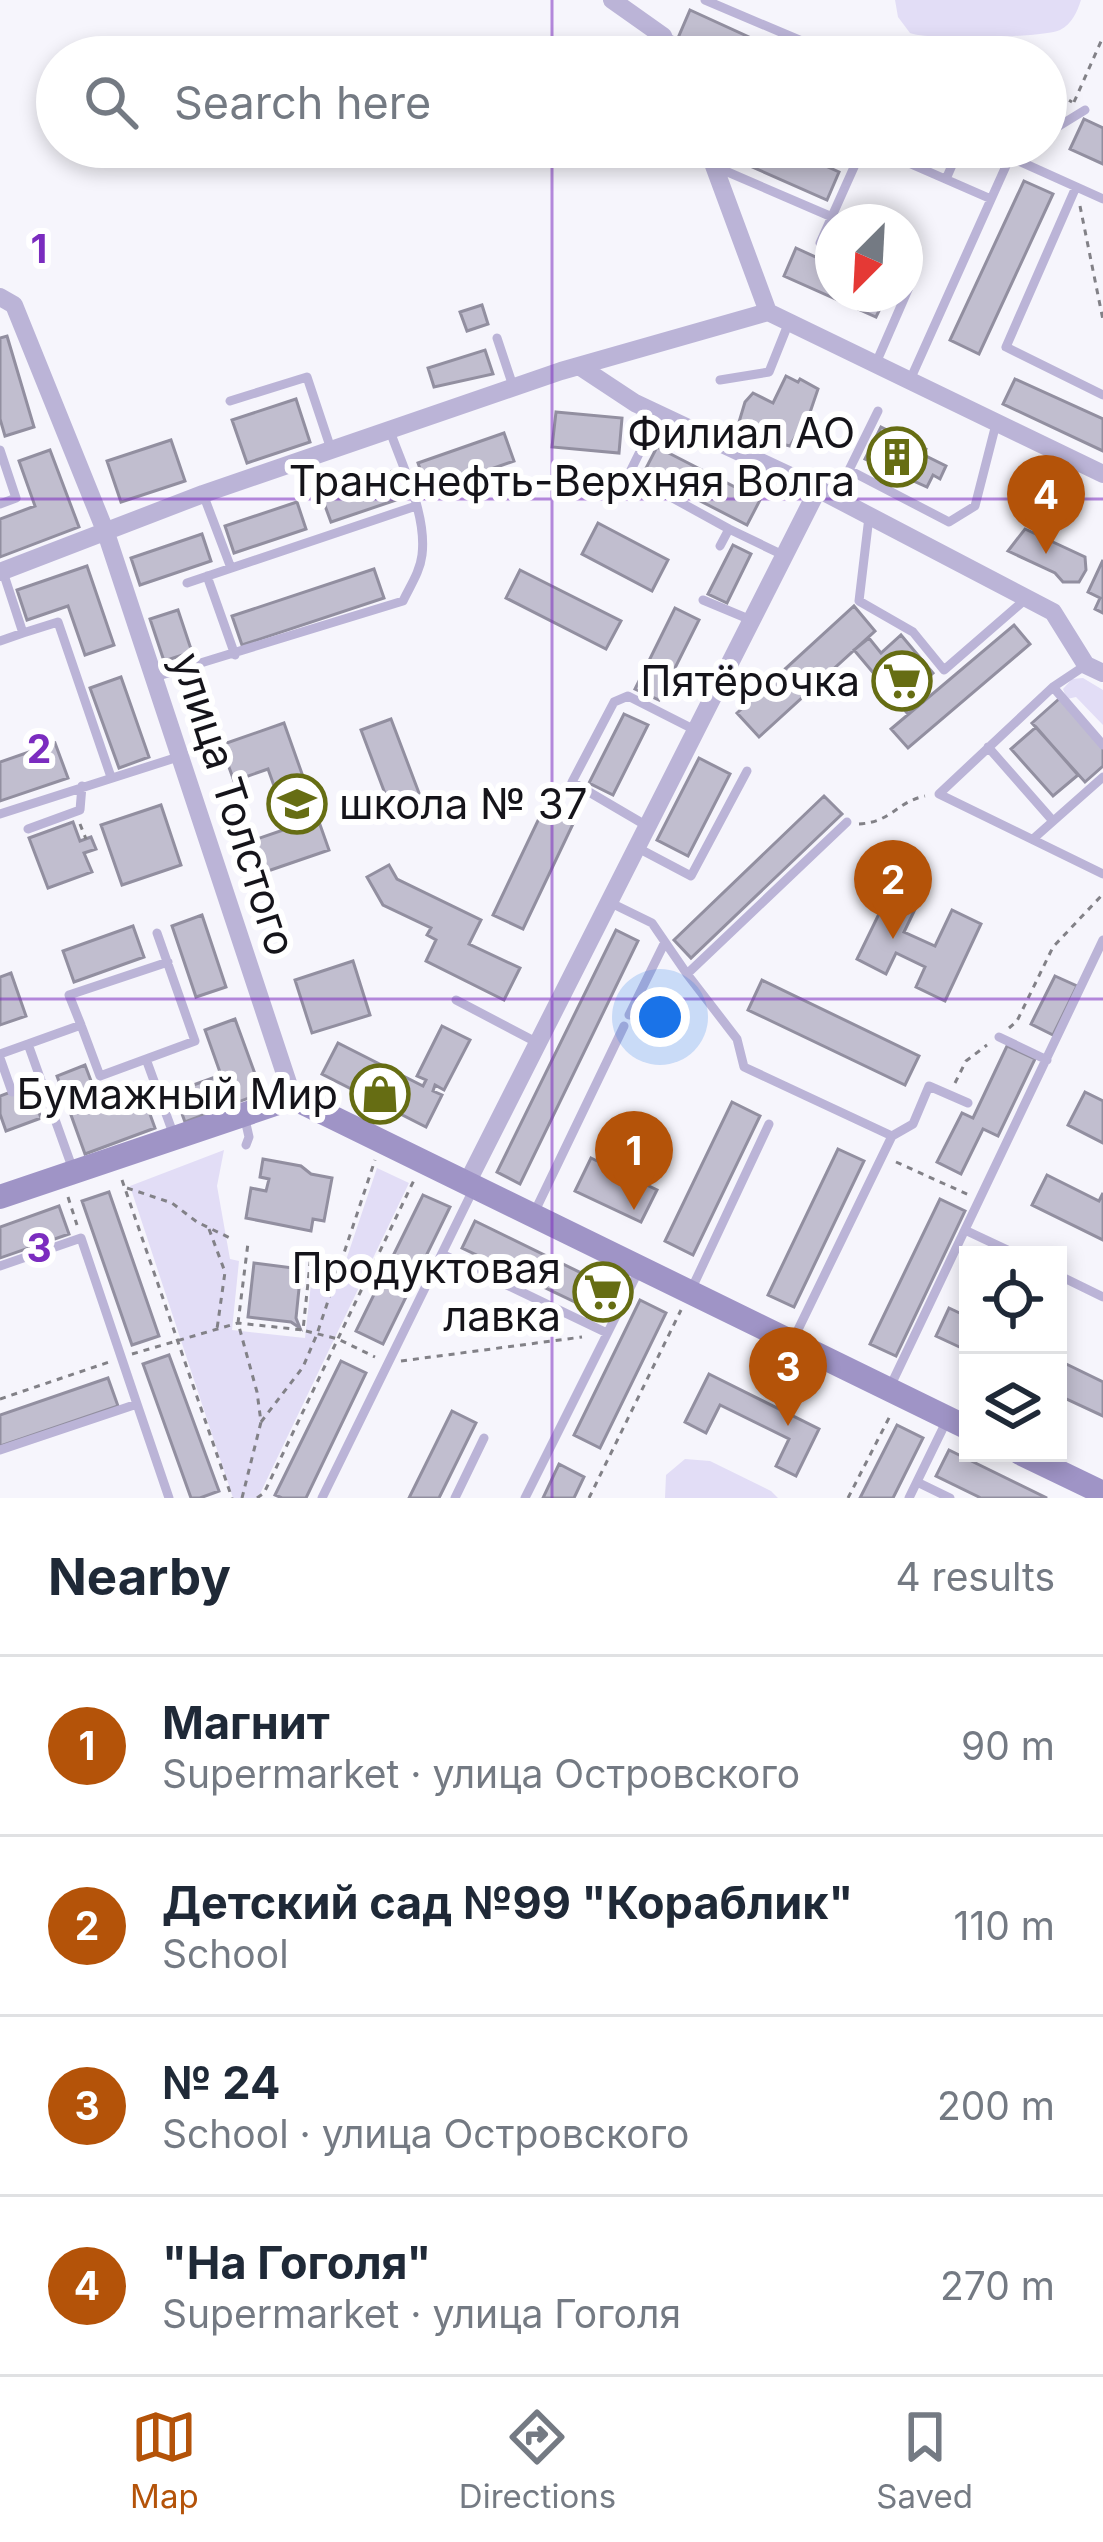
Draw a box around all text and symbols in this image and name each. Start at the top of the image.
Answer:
search box [36,36,1067,168]
icon: search [78,69,144,135]
text: Search here [174,75,431,130]
north arrow [815,204,923,312]
text: 1 [31,225,47,272]
place label: Филиал АО Транснефть-Верхняя Волга [289,407,855,506]
building icon: Филиал АО Транснефть-Верхняя Волга [866,426,928,488]
pin: 4 [1007,455,1085,554]
street label: улица Толстого [162,646,307,962]
supermarket icon: Пятёрочка [871,650,933,712]
place label: Пятёрочка [640,655,860,706]
text: 2 [27,725,51,772]
school or university icon: школа № 37 [266,773,328,835]
place label: школа № 37 [339,778,588,829]
pin: 2 [854,840,932,939]
your location [630,987,690,1047]
shop icon: Бумажный Мир [349,1063,411,1125]
place label: Бумажный Мир [16,1068,338,1119]
pin: 1 [595,1111,673,1210]
text: 3 [26,1224,52,1271]
place label: Продуктовая лавка [292,1242,561,1341]
map controls [959,1246,1067,1462]
button: locate [959,1246,1067,1354]
supermarket icon: Продуктовая лавка [572,1261,634,1323]
pin: 3 [749,1327,827,1426]
button: layers [959,1354,1067,1462]
text: Nearby [48,1546,231,1607]
text: 4 results [895,1553,1055,1600]
text: Магнит [162,1695,330,1750]
text: 1 [79,1722,95,1769]
text: 90 m [961,1722,1055,1769]
text: Supermarket · улица Островского [162,1750,800,1797]
text: Детский сад №99 "Кораблик" [162,1875,853,1930]
text: 2 [75,1902,99,1949]
text: 110 m [954,1902,1055,1949]
text: School [162,1930,289,1977]
text: № 24 [162,2055,280,2110]
text: 3 [74,2082,100,2129]
text: 200 m [937,2082,1055,2129]
text: School · улица Островского [162,2110,689,2157]
text: "На Гоголя" [162,2235,431,2290]
text: 4 [74,2262,100,2309]
text: 270 m [940,2262,1055,2309]
text: Supermarket · улица Гоголя [162,2290,681,2337]
tab: Map [130,2404,199,2516]
tab: Directions [459,2404,616,2516]
tab: Saved [876,2404,973,2516]

